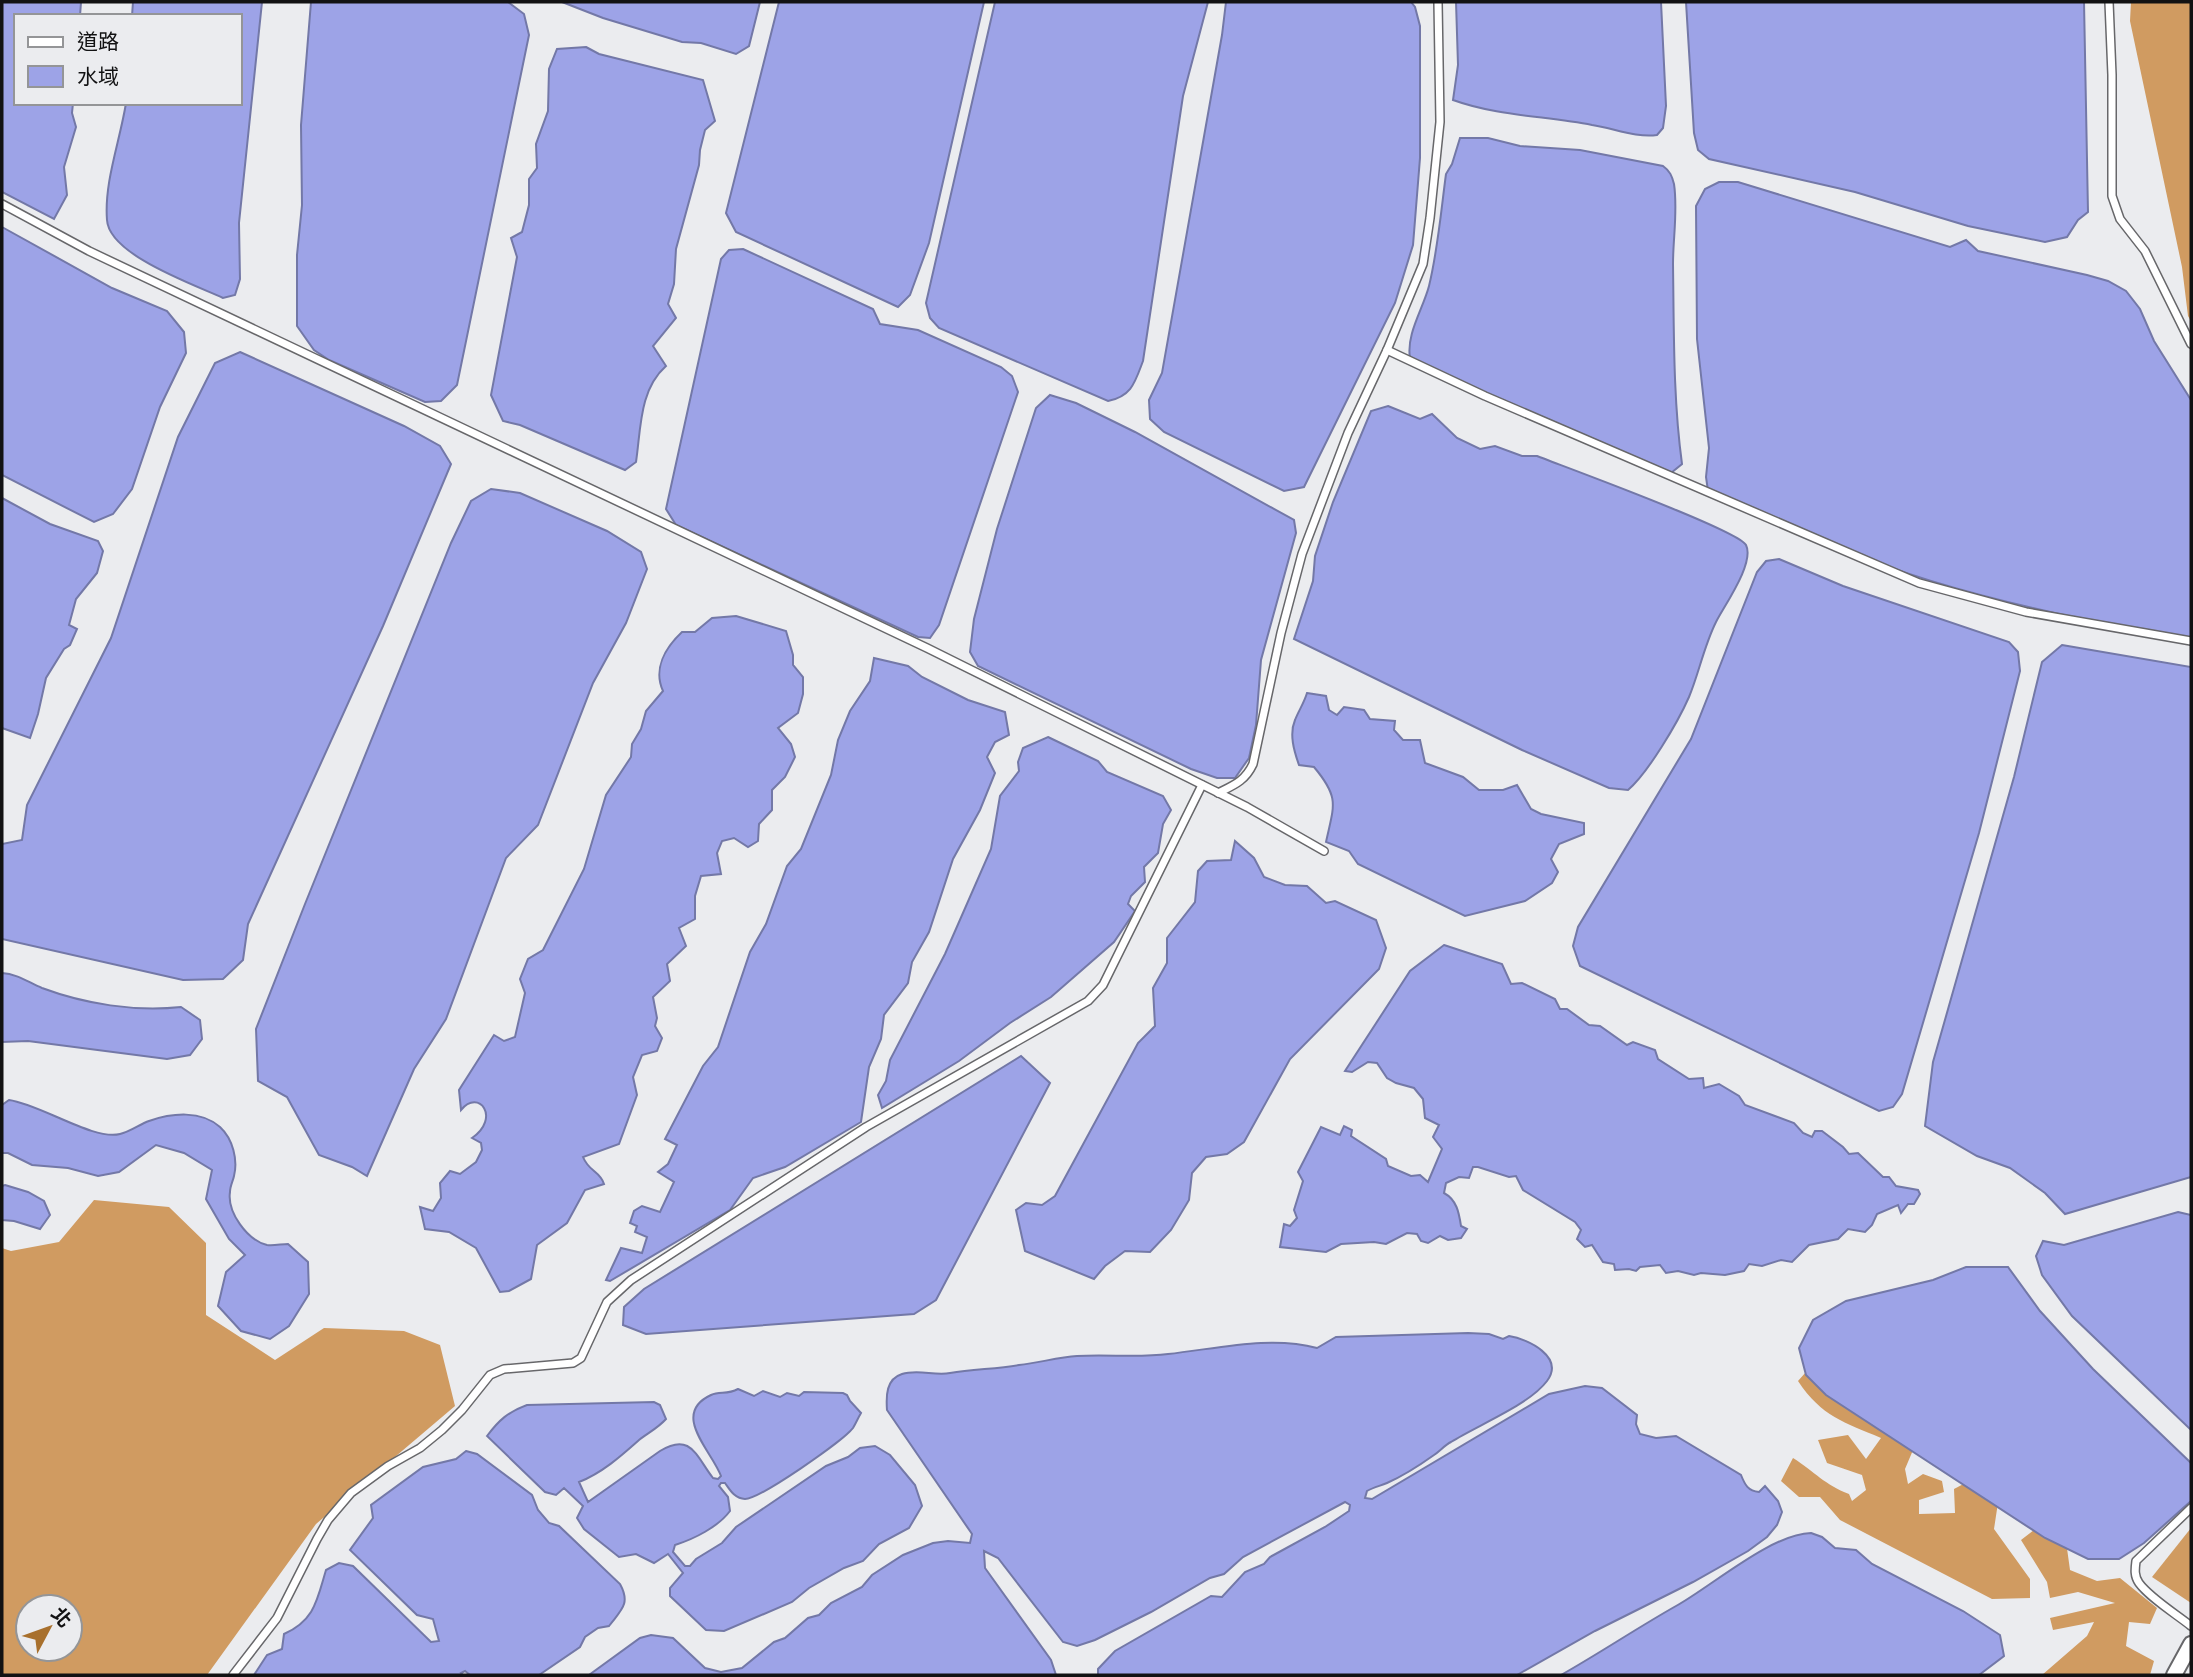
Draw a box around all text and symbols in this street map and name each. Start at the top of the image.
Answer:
legend [14,14,242,105]
text: 道路 [77,29,119,54]
text: 水域 [77,64,119,89]
north arrow [14,1593,84,1663]
text: 北 [47,1602,76,1631]

